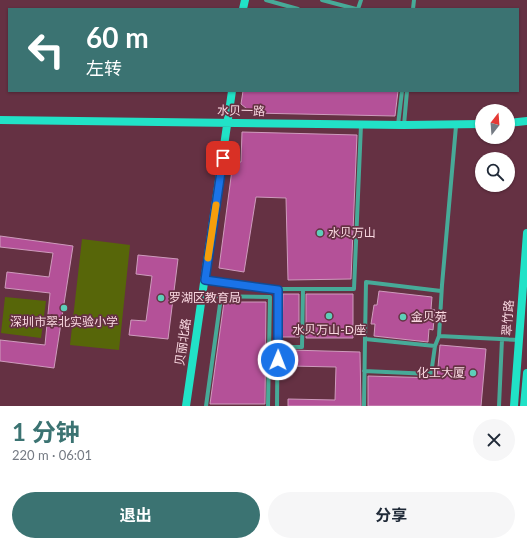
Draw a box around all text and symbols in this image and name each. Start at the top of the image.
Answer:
text: 60 m [86,20,149,54]
icon: left [20,24,72,76]
text: 左转 [86,57,122,79]
street label: 水贝一路 [217,103,265,118]
north arrow [475,104,515,144]
map controls [475,104,515,192]
pin [206,141,240,175]
icon: arrive [212,147,234,169]
button: search [475,152,515,192]
place label: 水贝万山 [328,225,376,240]
marker: 水贝万山 [315,228,325,238]
place label: 罗湖区教育局 [169,290,241,305]
marker: 罗湖区教育局 [156,293,166,303]
street label: 翠竹路 [499,299,516,336]
marker: 深圳市翠北实验小学 [59,303,69,313]
place label: 金贝苑 [411,309,447,324]
marker: 水贝万山-D座 [324,311,334,321]
marker: 金贝苑 [398,312,408,322]
place label: 深圳市翠北实验小学 [10,314,118,329]
street label: 贝丽北路 [172,317,193,367]
place label: 水贝万山-D座 [292,322,366,337]
position arrow [257,339,299,381]
place label: 化工大厦 [417,365,465,380]
marker: 化工大厦 [468,368,478,378]
text: 1 分钟 [12,417,80,446]
button: close [473,419,515,461]
text: 220 m · 06:01 [12,447,92,463]
button: 退出 [12,492,260,538]
button: 分享 [268,492,515,538]

